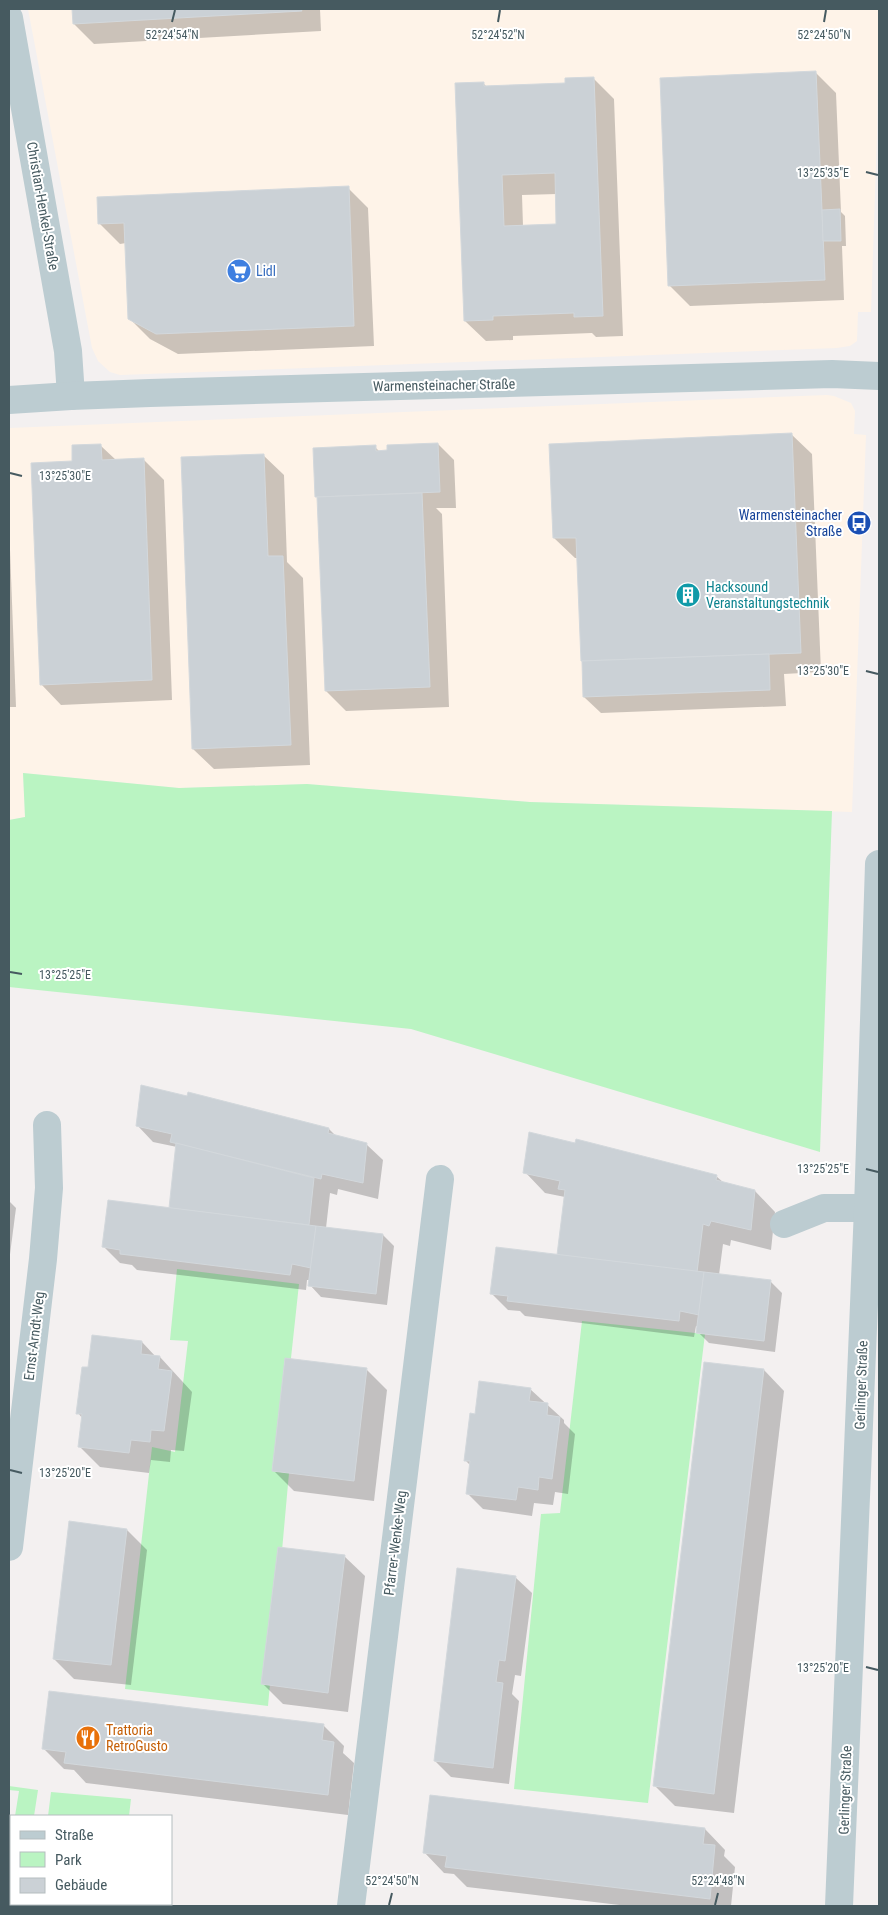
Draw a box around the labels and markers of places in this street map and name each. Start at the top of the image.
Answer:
supermarket icon: Lidl [226,258,252,284]
place label: Lidl [256,263,276,279]
place label: Warmensteinacher Straße [739,507,842,539]
bus stop icon: Warmensteinacher Straße [846,510,872,536]
place label: Hacksound Veranstaltungstechnik [706,579,830,611]
building icon: Hacksound Veranstaltungstechnik [675,582,701,608]
place label: Trattoria RetroGusto [106,1722,168,1754]
restaurant icon: Trattoria RetroGusto [75,1725,101,1751]

